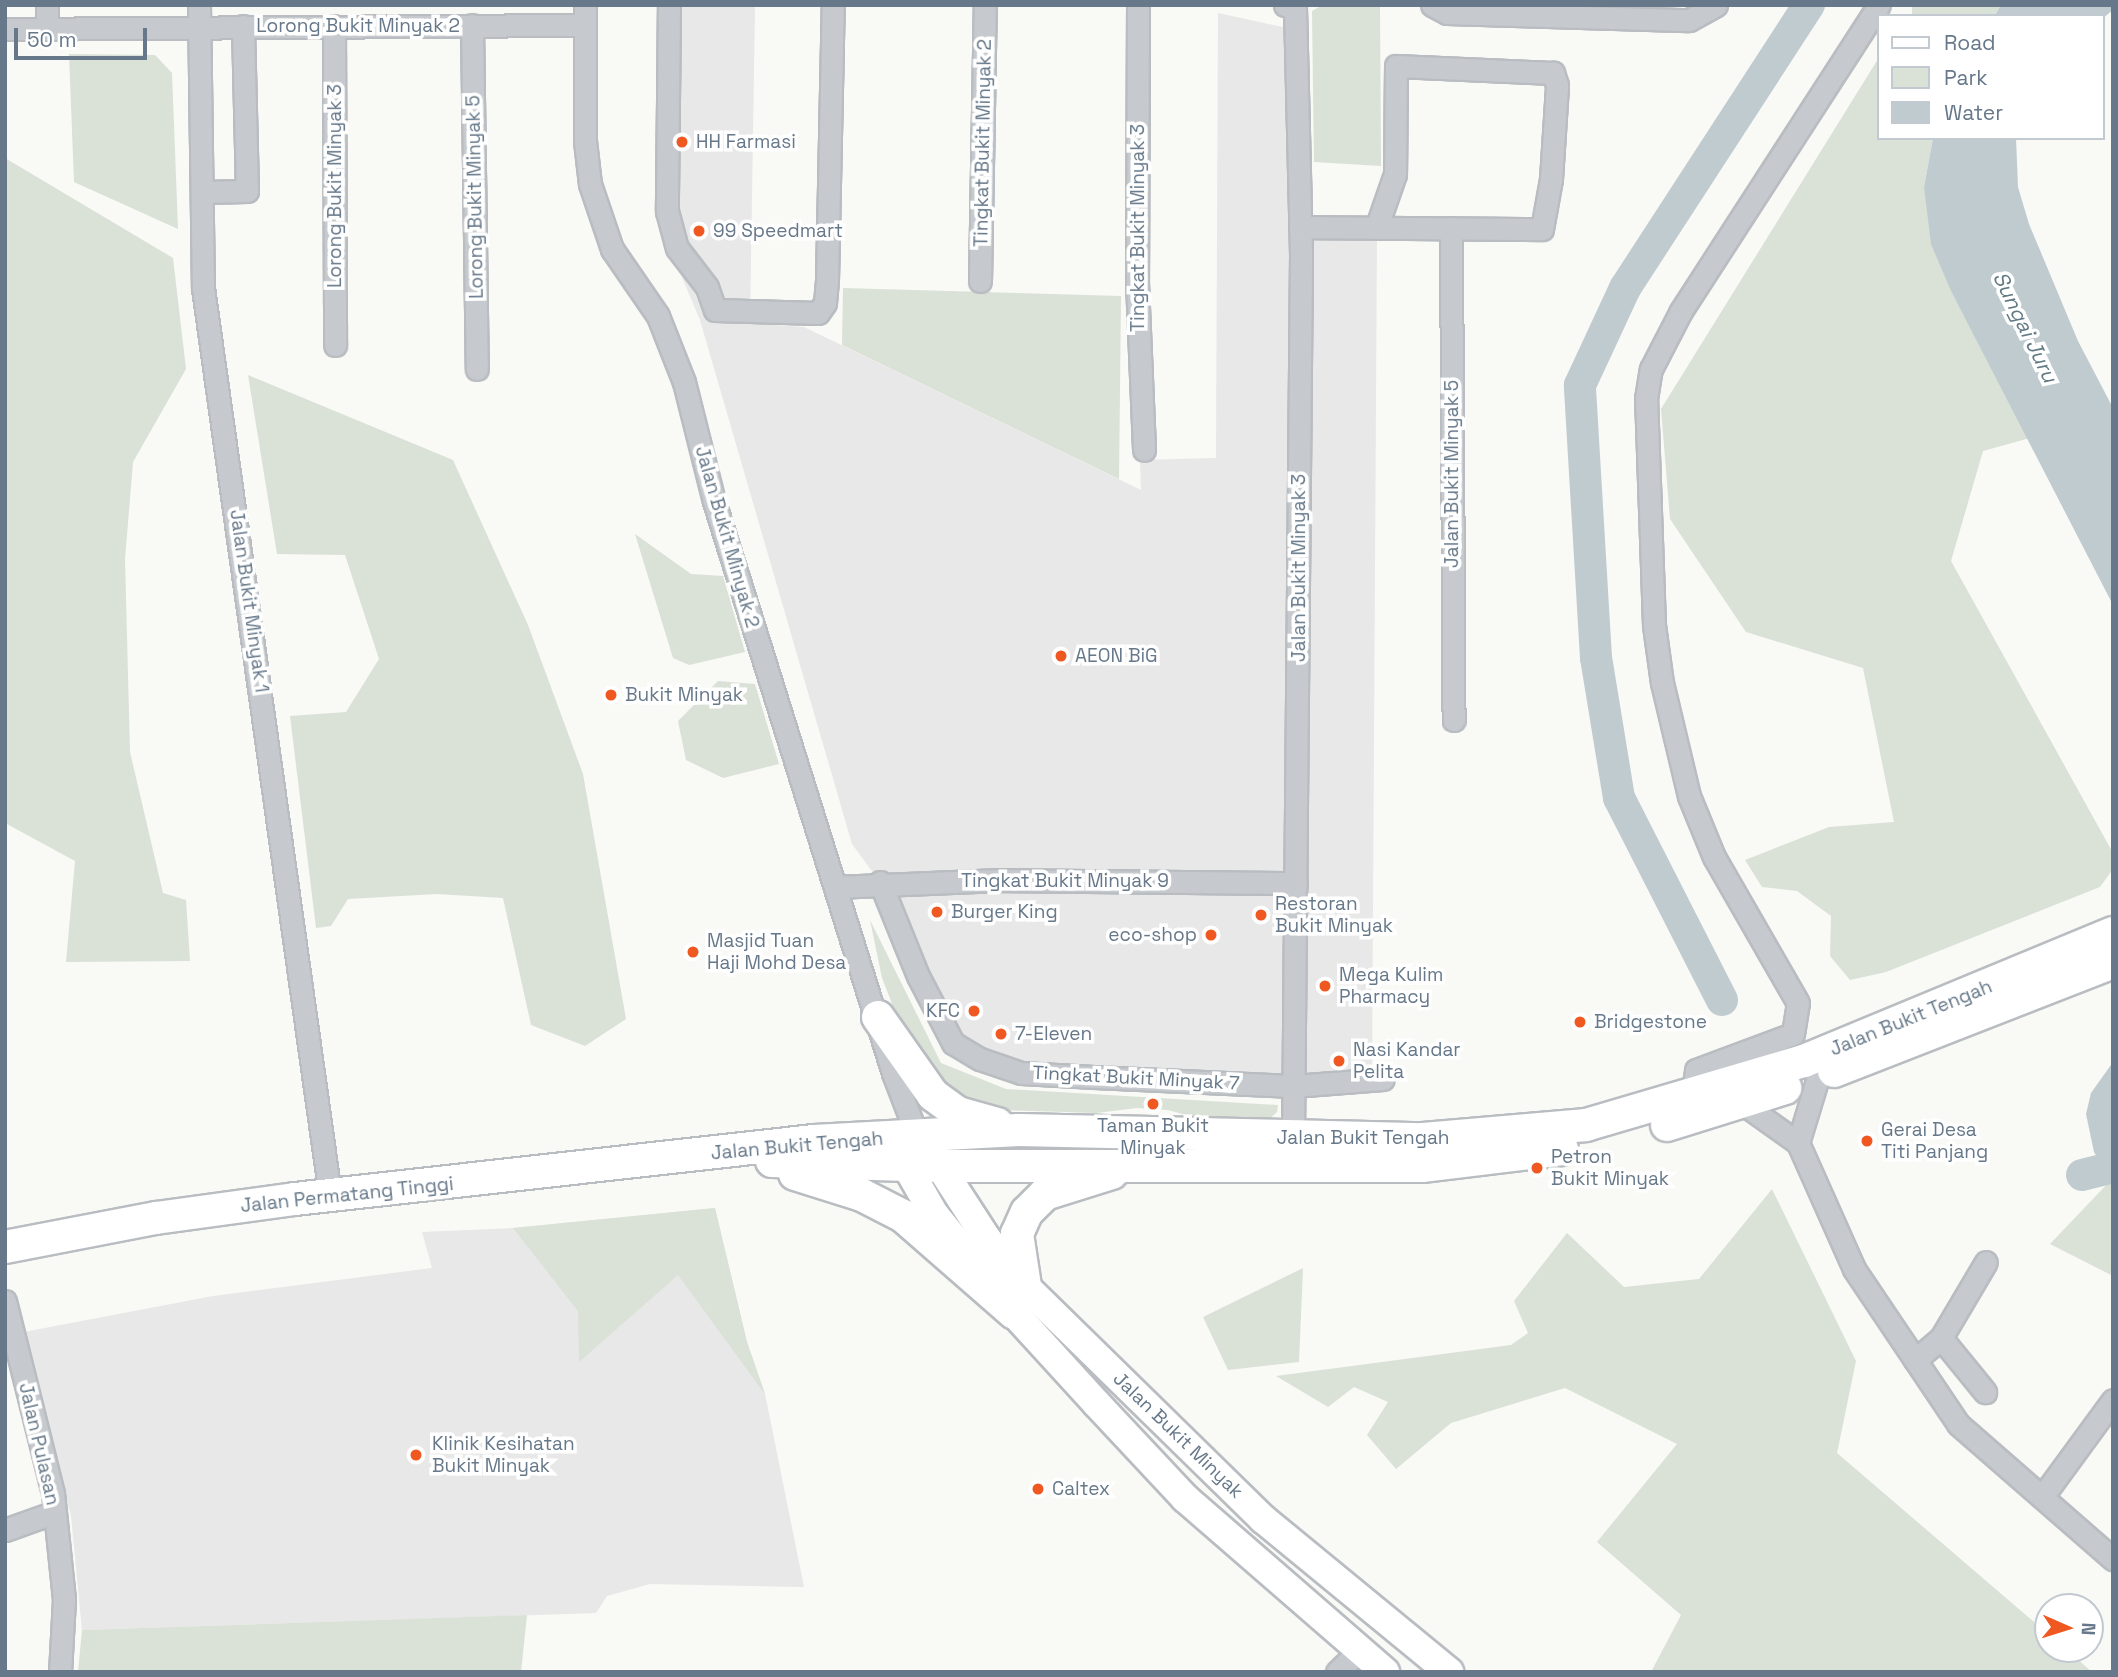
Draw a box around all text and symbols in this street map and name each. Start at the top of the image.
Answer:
scale bar [18,14,150,58]
legend [1876,14,2104,140]
street label: Lorong Bukit Minyak 2 [256,15,460,37]
text: 50 m [27,26,77,53]
text: Road [1944,29,1996,56]
street label: Tingkat Bukit Minyak 2 [970,39,996,247]
text: Park [1944,64,1988,91]
street label: Lorong Bukit Minyak 3 [324,84,346,288]
street label: Lorong Bukit Minyak 5 [462,95,488,299]
text: Water [1944,99,2003,126]
street label: Tingkat Bukit Minyak 3 [1127,124,1149,332]
place label: HH Farmasi [696,131,796,153]
marker: HH Farmasi [674,134,690,150]
place label: 99 Speedmart [713,220,843,242]
marker: 99 Speedmart [691,223,707,239]
water label: Sungai Juru [1987,267,2063,387]
street label: Jalan Bukit Minyak 5 [1441,380,1463,568]
street label: Jalan Bukit Minyak 2 [690,443,764,631]
street label: Jalan Bukit Minyak 3 [1288,474,1310,662]
street label: Jalan Bukit Minyak 1 [225,508,273,694]
place label: AEON BiG [1075,645,1158,667]
marker: AEON BiG [1053,648,1069,664]
place label: Bukit Minyak [625,684,743,706]
marker: Bukit Minyak [603,687,619,703]
street label: Tingkat Bukit Minyak 9 [961,870,1169,892]
place label: Restoran Bukit Minyak [1275,893,1393,937]
place label: Burger King [951,901,1058,923]
marker: Burger King [929,904,945,920]
marker: Restoran Bukit Minyak [1253,907,1269,923]
place label: eco-shop [1108,924,1197,946]
marker: eco-shop [1203,927,1219,943]
place label: Masjid Tuan Haji Mohd Desa [707,930,846,974]
marker: Masjid Tuan Haji Mohd Desa [685,944,701,960]
place label: Mega Kulim Pharmacy [1339,964,1443,1008]
street label: Jalan Bukit Tengah [1826,975,1996,1061]
marker: Mega Kulim Pharmacy [1317,978,1333,994]
place label: KFC [926,1000,960,1022]
marker: KFC [966,1003,982,1019]
place label: Bridgestone [1594,1011,1707,1033]
marker: Bridgestone [1572,1014,1588,1030]
place label: 7-Eleven [1015,1023,1092,1045]
marker: 7-Eleven [993,1026,1009,1042]
place label: Nasi Kandar Pelita [1353,1039,1461,1083]
marker: Nasi Kandar Pelita [1331,1053,1347,1069]
street label: Tingkat Bukit Minyak 7 [1032,1061,1240,1095]
marker: Taman Bukit Minyak [1145,1096,1161,1112]
place label: Taman Bukit Minyak [1097,1115,1209,1159]
place label: Gerai Desa Titi Panjang [1881,1119,1988,1163]
street label: Jalan Bukit Tengah [710,1127,884,1165]
street label: Jalan Bukit Tengah [1276,1127,1450,1149]
marker: Gerai Desa Titi Panjang [1859,1133,1875,1149]
place label: Petron Bukit Minyak [1551,1146,1669,1190]
marker: Petron Bukit Minyak [1529,1160,1545,1176]
street label: Jalan Permatang Tinggi [239,1172,455,1218]
street label: Jalan Bukit Minyak [1108,1367,1248,1503]
street label: Jalan Pulasan [14,1381,64,1507]
place label: Klinik Kesihatan Bukit Minyak [432,1433,575,1477]
marker: Klinik Kesihatan Bukit Minyak [406,1445,426,1465]
place label: Caltex [1052,1478,1110,1500]
marker: Caltex [1030,1481,1046,1497]
north arrow [2034,1593,2104,1663]
text: N [2076,1622,2101,1636]

